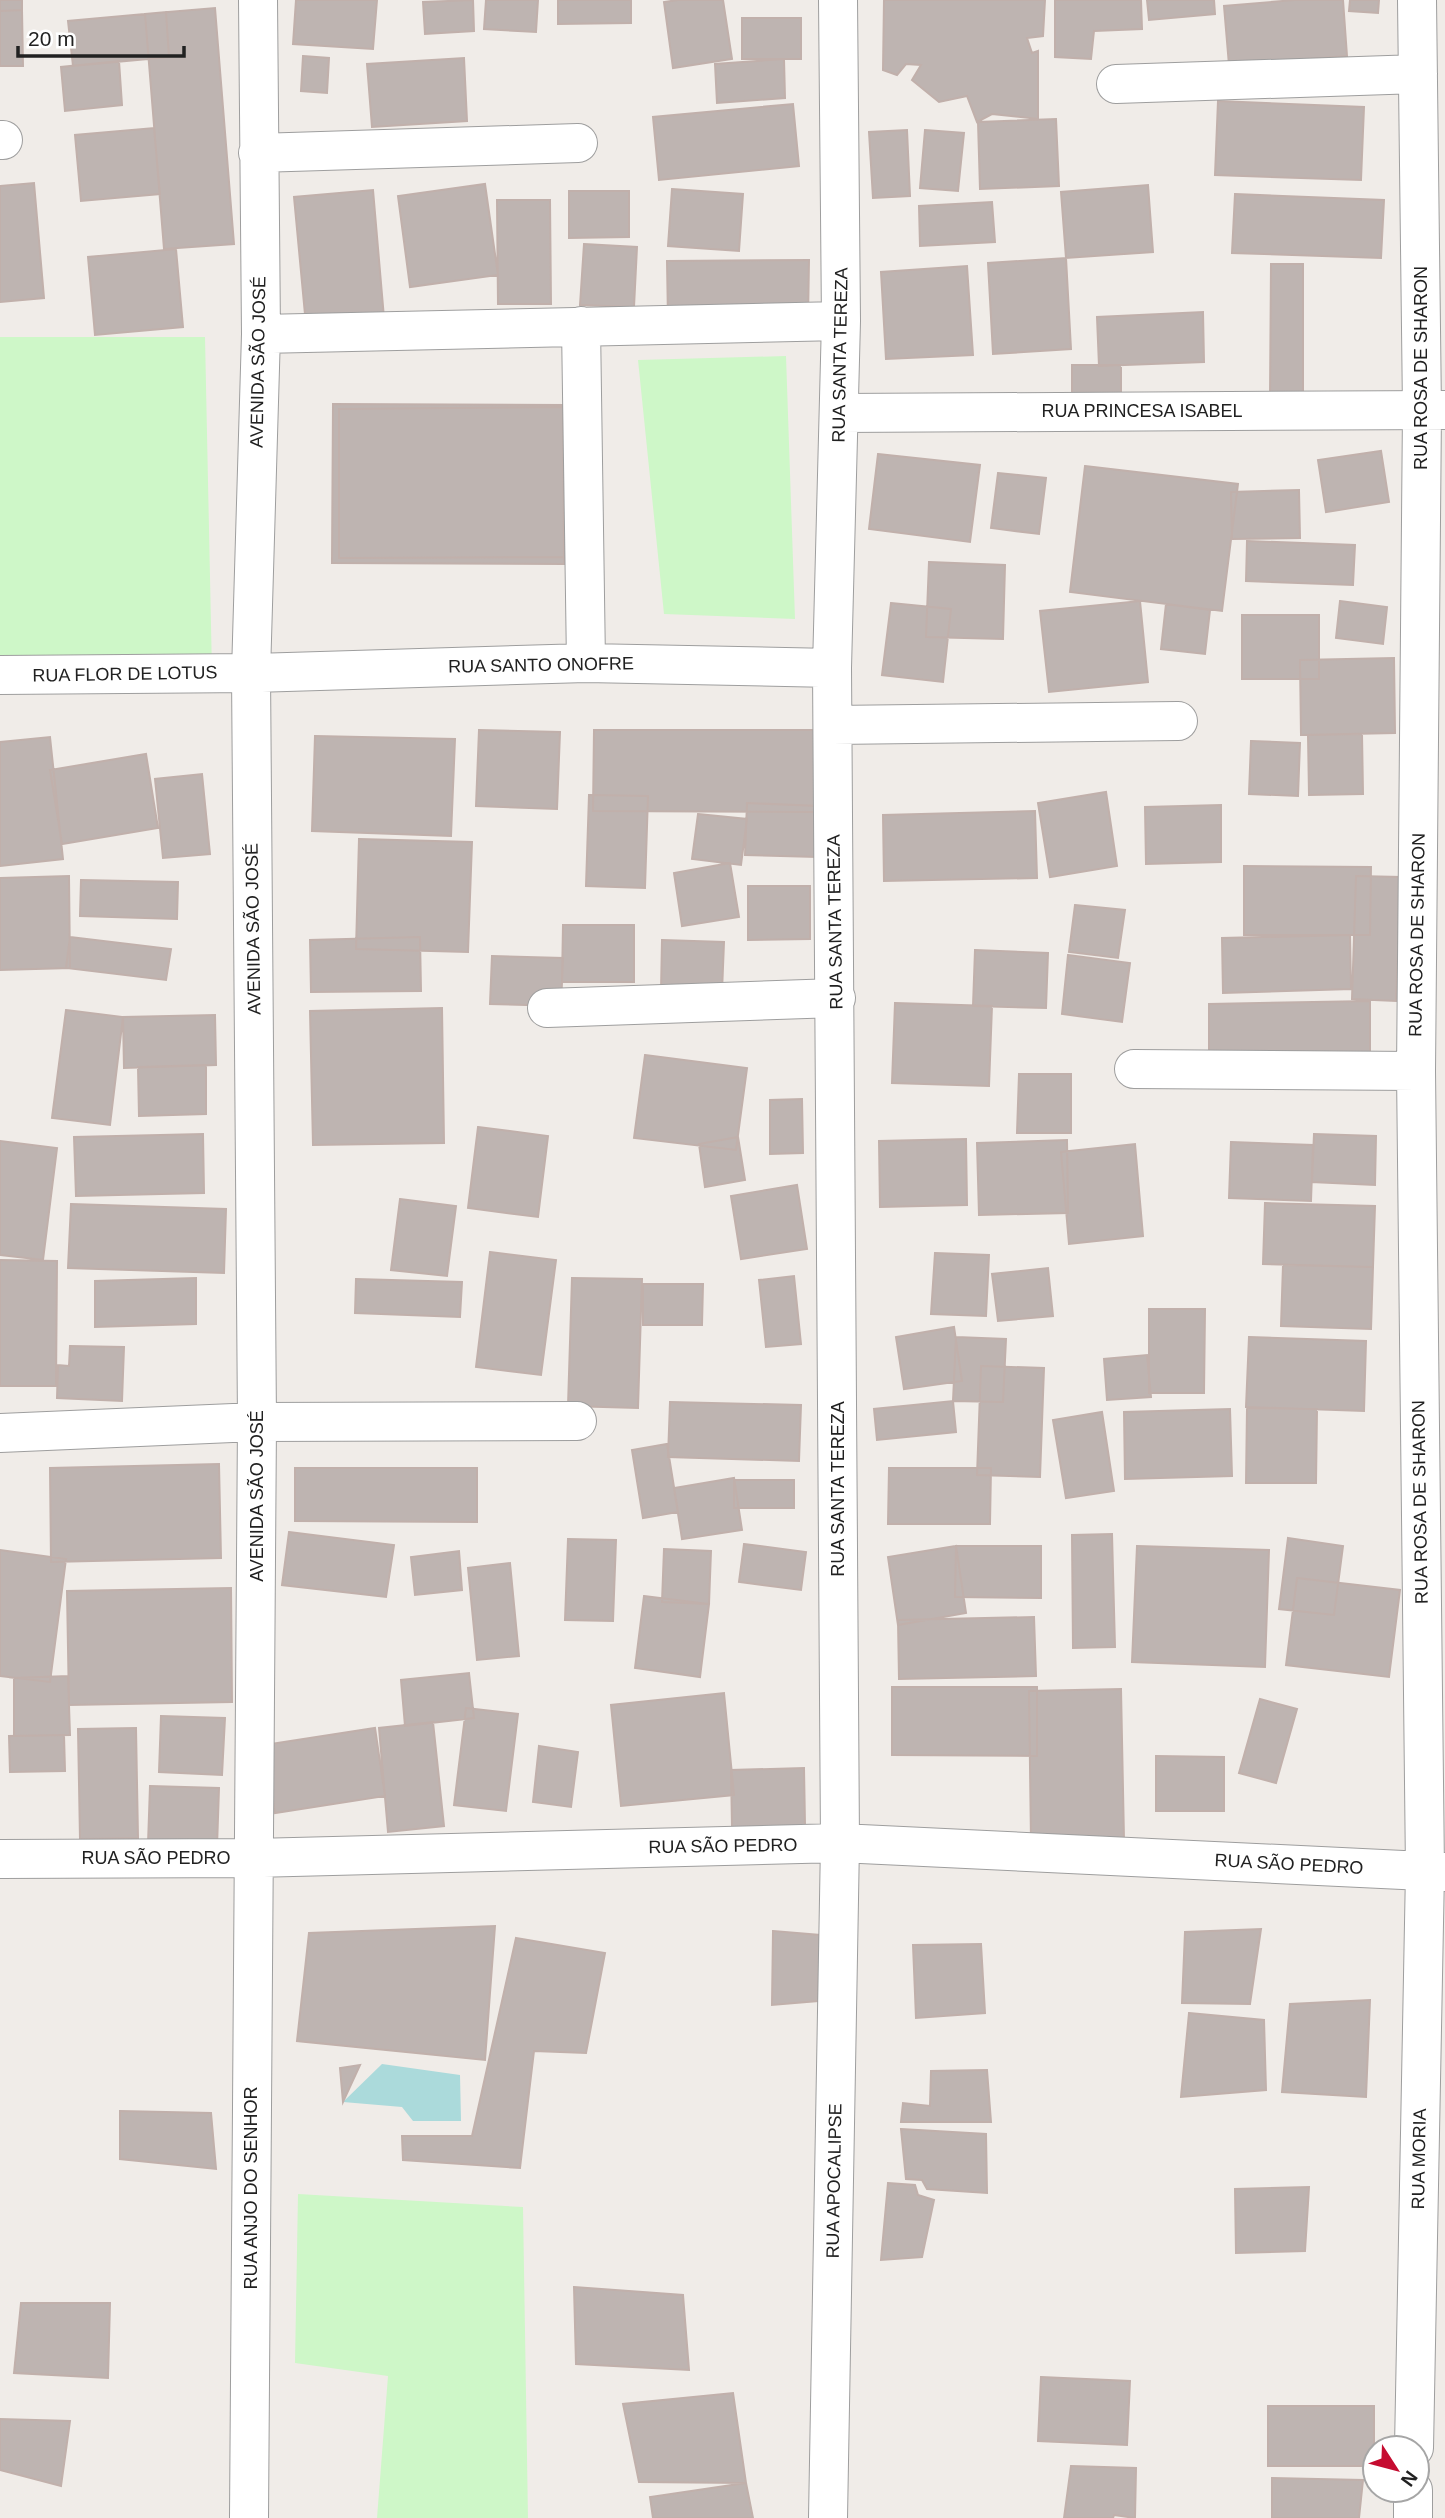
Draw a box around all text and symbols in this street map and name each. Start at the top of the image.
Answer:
scale bar [18,14,184,58]
text: 20 m [28,27,75,50]
street label: RUA ROSA DE SHARON [1411,266,1431,470]
street label: RUA SANTA TEREZA [828,267,852,443]
street label: AVENIDA SÃO JOSÉ [246,276,269,448]
street label: RUA PRINCESA ISABEL [1041,401,1243,421]
street label: RUA SANTO ONOFRE [448,653,634,677]
street label: RUA FLOR DE LOTUS [32,662,218,686]
street label: RUA ROSA DE SHARON [1405,833,1429,1037]
street label: RUA SANTA TEREZA [823,834,847,1010]
street label: AVENIDA SÃO JOSÉ [241,843,264,1015]
street label: RUA ROSA DE SHARON [1408,1400,1432,1604]
street label: RUA SANTA TEREZA [828,1401,848,1577]
street label: AVENIDA SÃO JOSÉ [246,1410,267,1582]
street label: RUA SÃO PEDRO [648,1834,798,1857]
street label: RUA SÃO PEDRO [81,1847,231,1868]
street label: RUA SÃO PEDRO [1214,1849,1364,1878]
street label: RUA ANJO DO SENHOR [241,2086,261,2290]
street label: RUA APOCALIPSE [823,2103,845,2259]
street label: RUA MORIA [1408,2108,1430,2210]
north arrow [1361,2434,1431,2504]
text: N [1397,2467,1422,2490]

